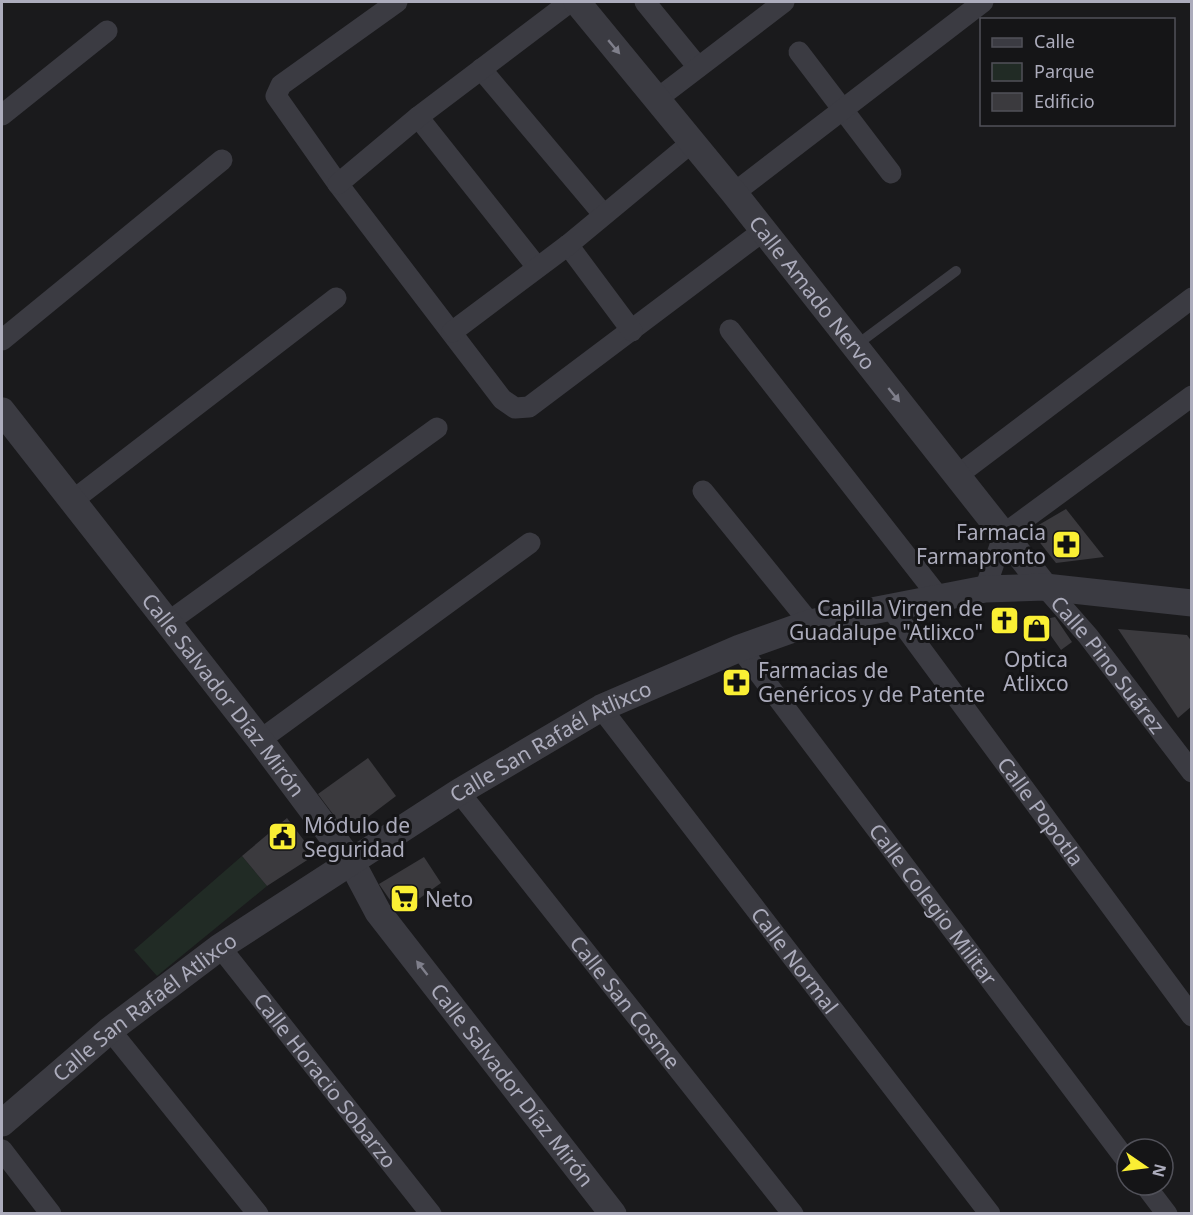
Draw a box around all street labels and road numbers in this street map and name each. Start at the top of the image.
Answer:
street label: Calle Amado Nervo [743,210,882,375]
street label: Calle Salvador Díaz Mirón [136,587,311,802]
street label: Calle Pino Suárez [1045,590,1172,739]
street label: Calle San Rafaél Atlixco [444,674,656,808]
street label: Calle Popotla [991,751,1090,872]
street label: Calle Colegio Militar [863,817,1004,991]
street label: Calle Normal [745,901,845,1019]
street label: Calle San Rafaél Atlixco [46,926,242,1088]
street label: Calle San Cosme [564,930,687,1075]
street label: Calle Salvador Díaz Mirón [424,977,600,1192]
street label: Calle Horacio Sobarzo [248,987,403,1174]

